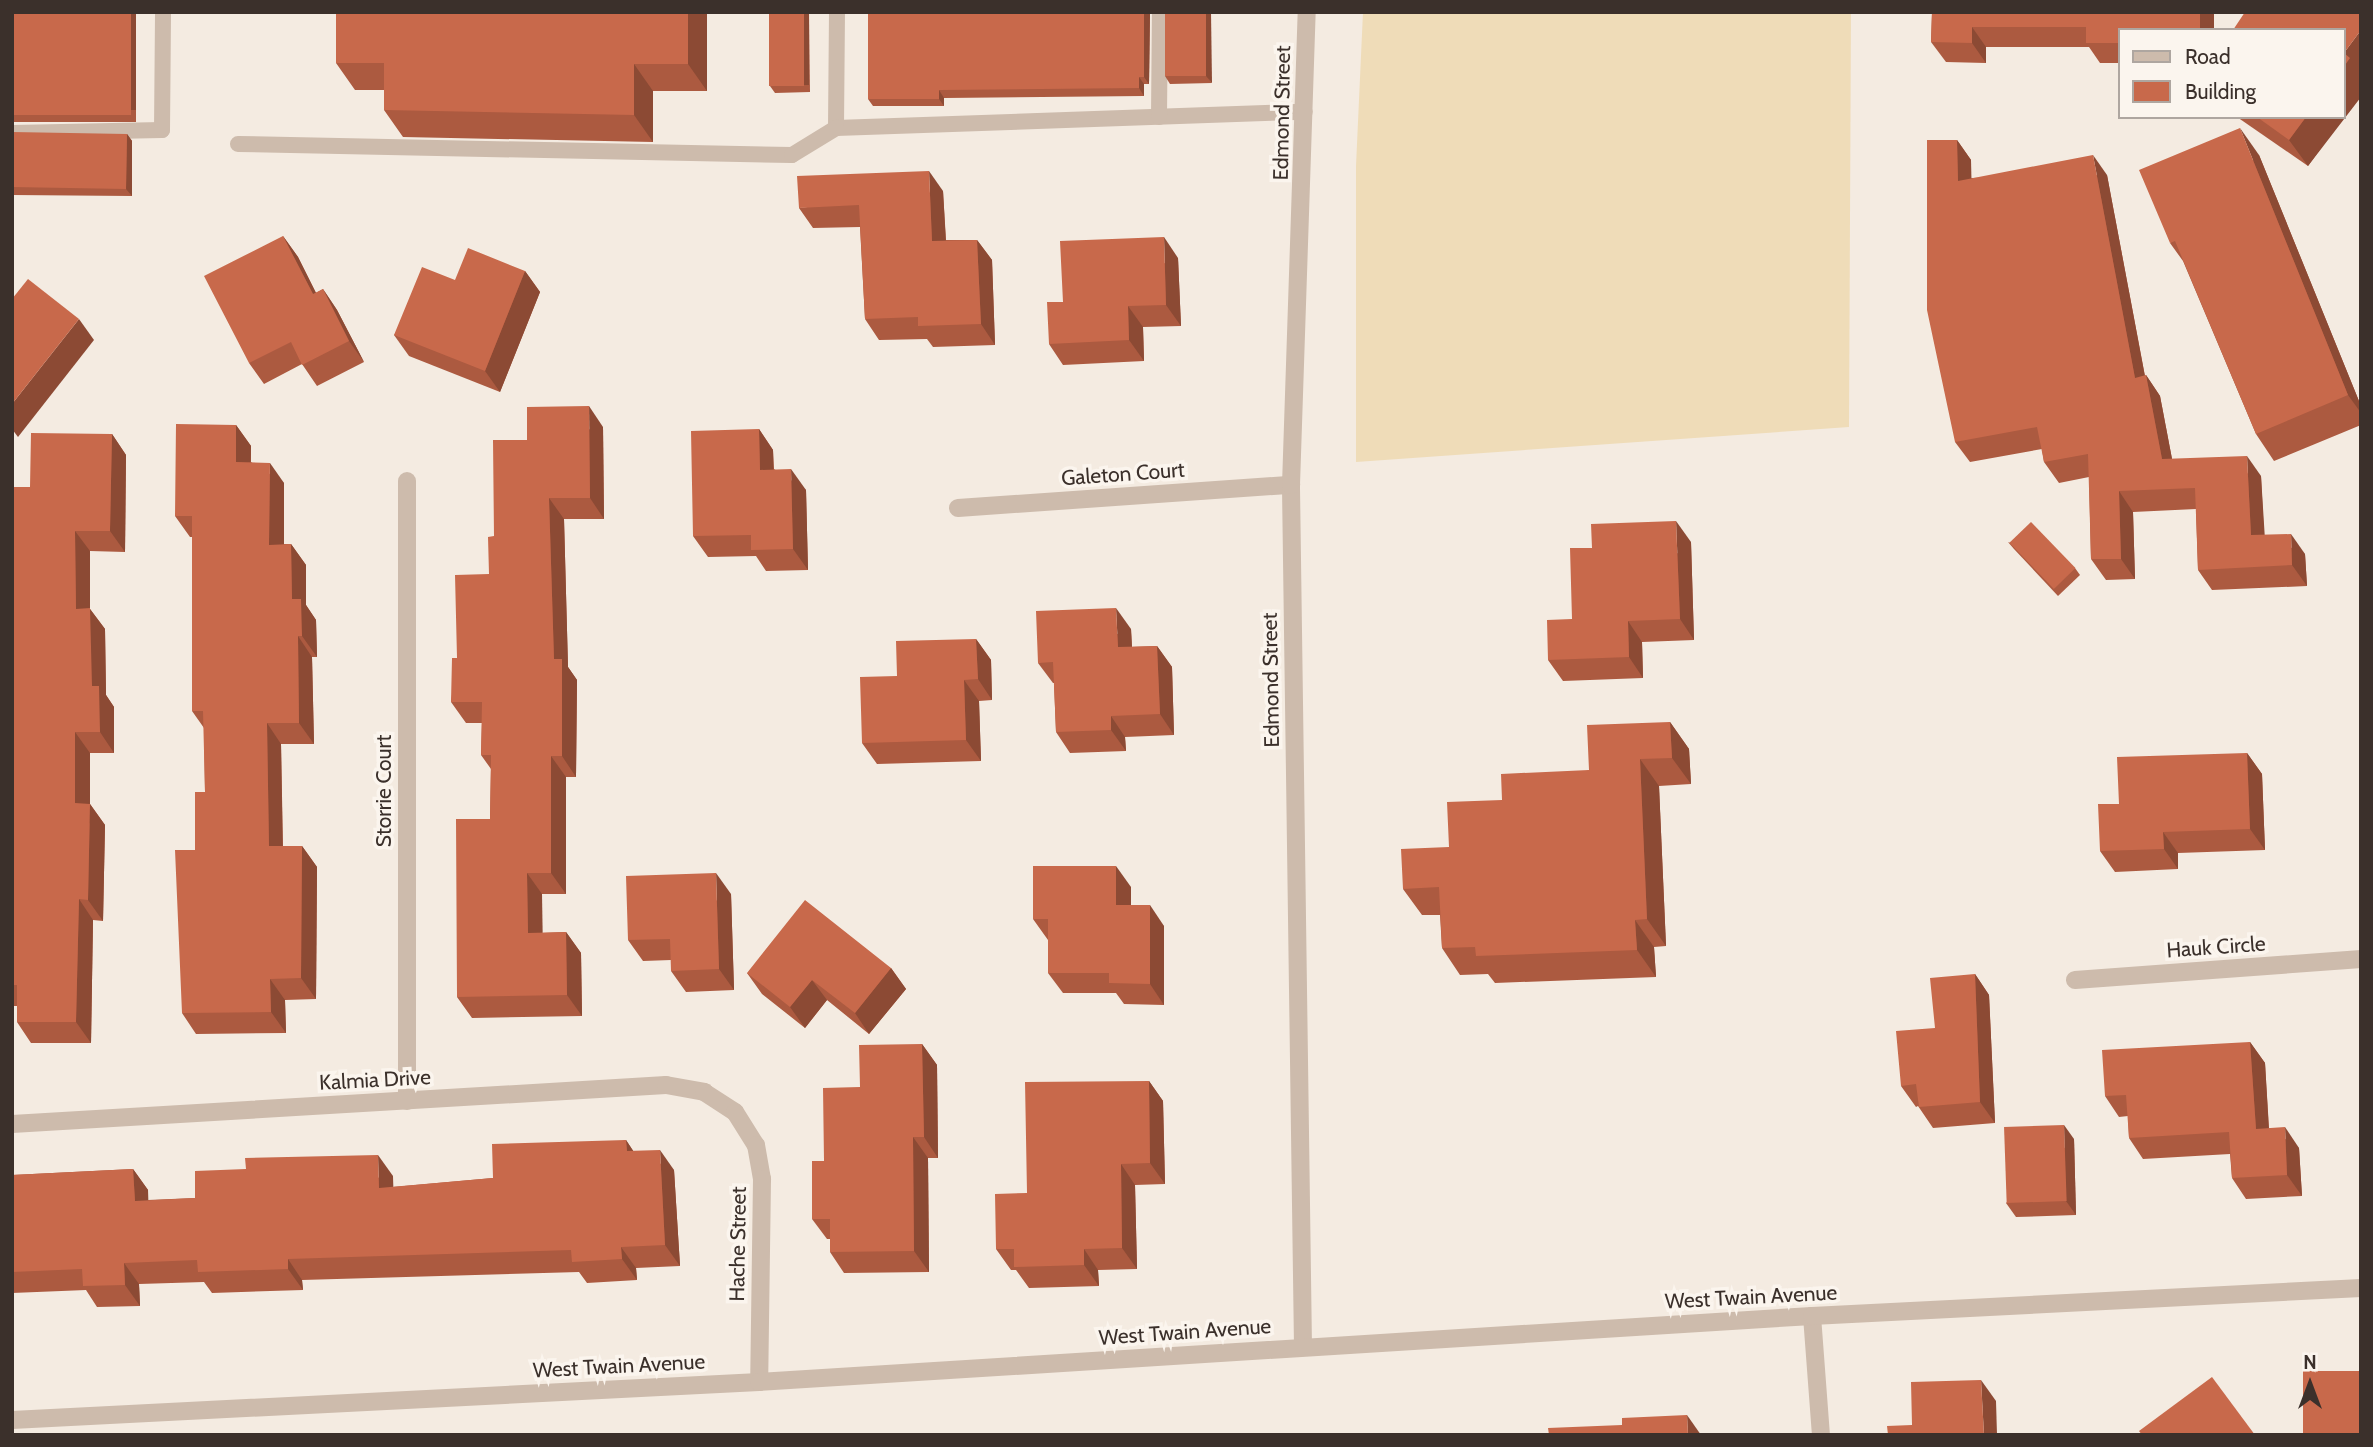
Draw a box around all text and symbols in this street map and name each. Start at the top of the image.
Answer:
legend [2118,28,2345,119]
text: Road [2185,44,2231,69]
street label: Edmond Street [1268,45,1296,181]
text: Building [2185,79,2256,104]
street label: Galeton Court [1060,457,1186,491]
street label: Edmond Street [1257,612,1285,748]
street label: Storrie Court [371,735,397,847]
street label: Hauk Circle [2166,931,2266,963]
street label: Kalmia Drive [319,1064,431,1096]
street label: Hache Street [724,1186,752,1302]
street label: West Twain Avenue [1664,1280,1838,1314]
street label: West Twain Avenue [1098,1313,1272,1351]
street label: West Twain Avenue [532,1349,706,1383]
north arrow [2275,1349,2345,1419]
text: N [2303,1351,2317,1374]

